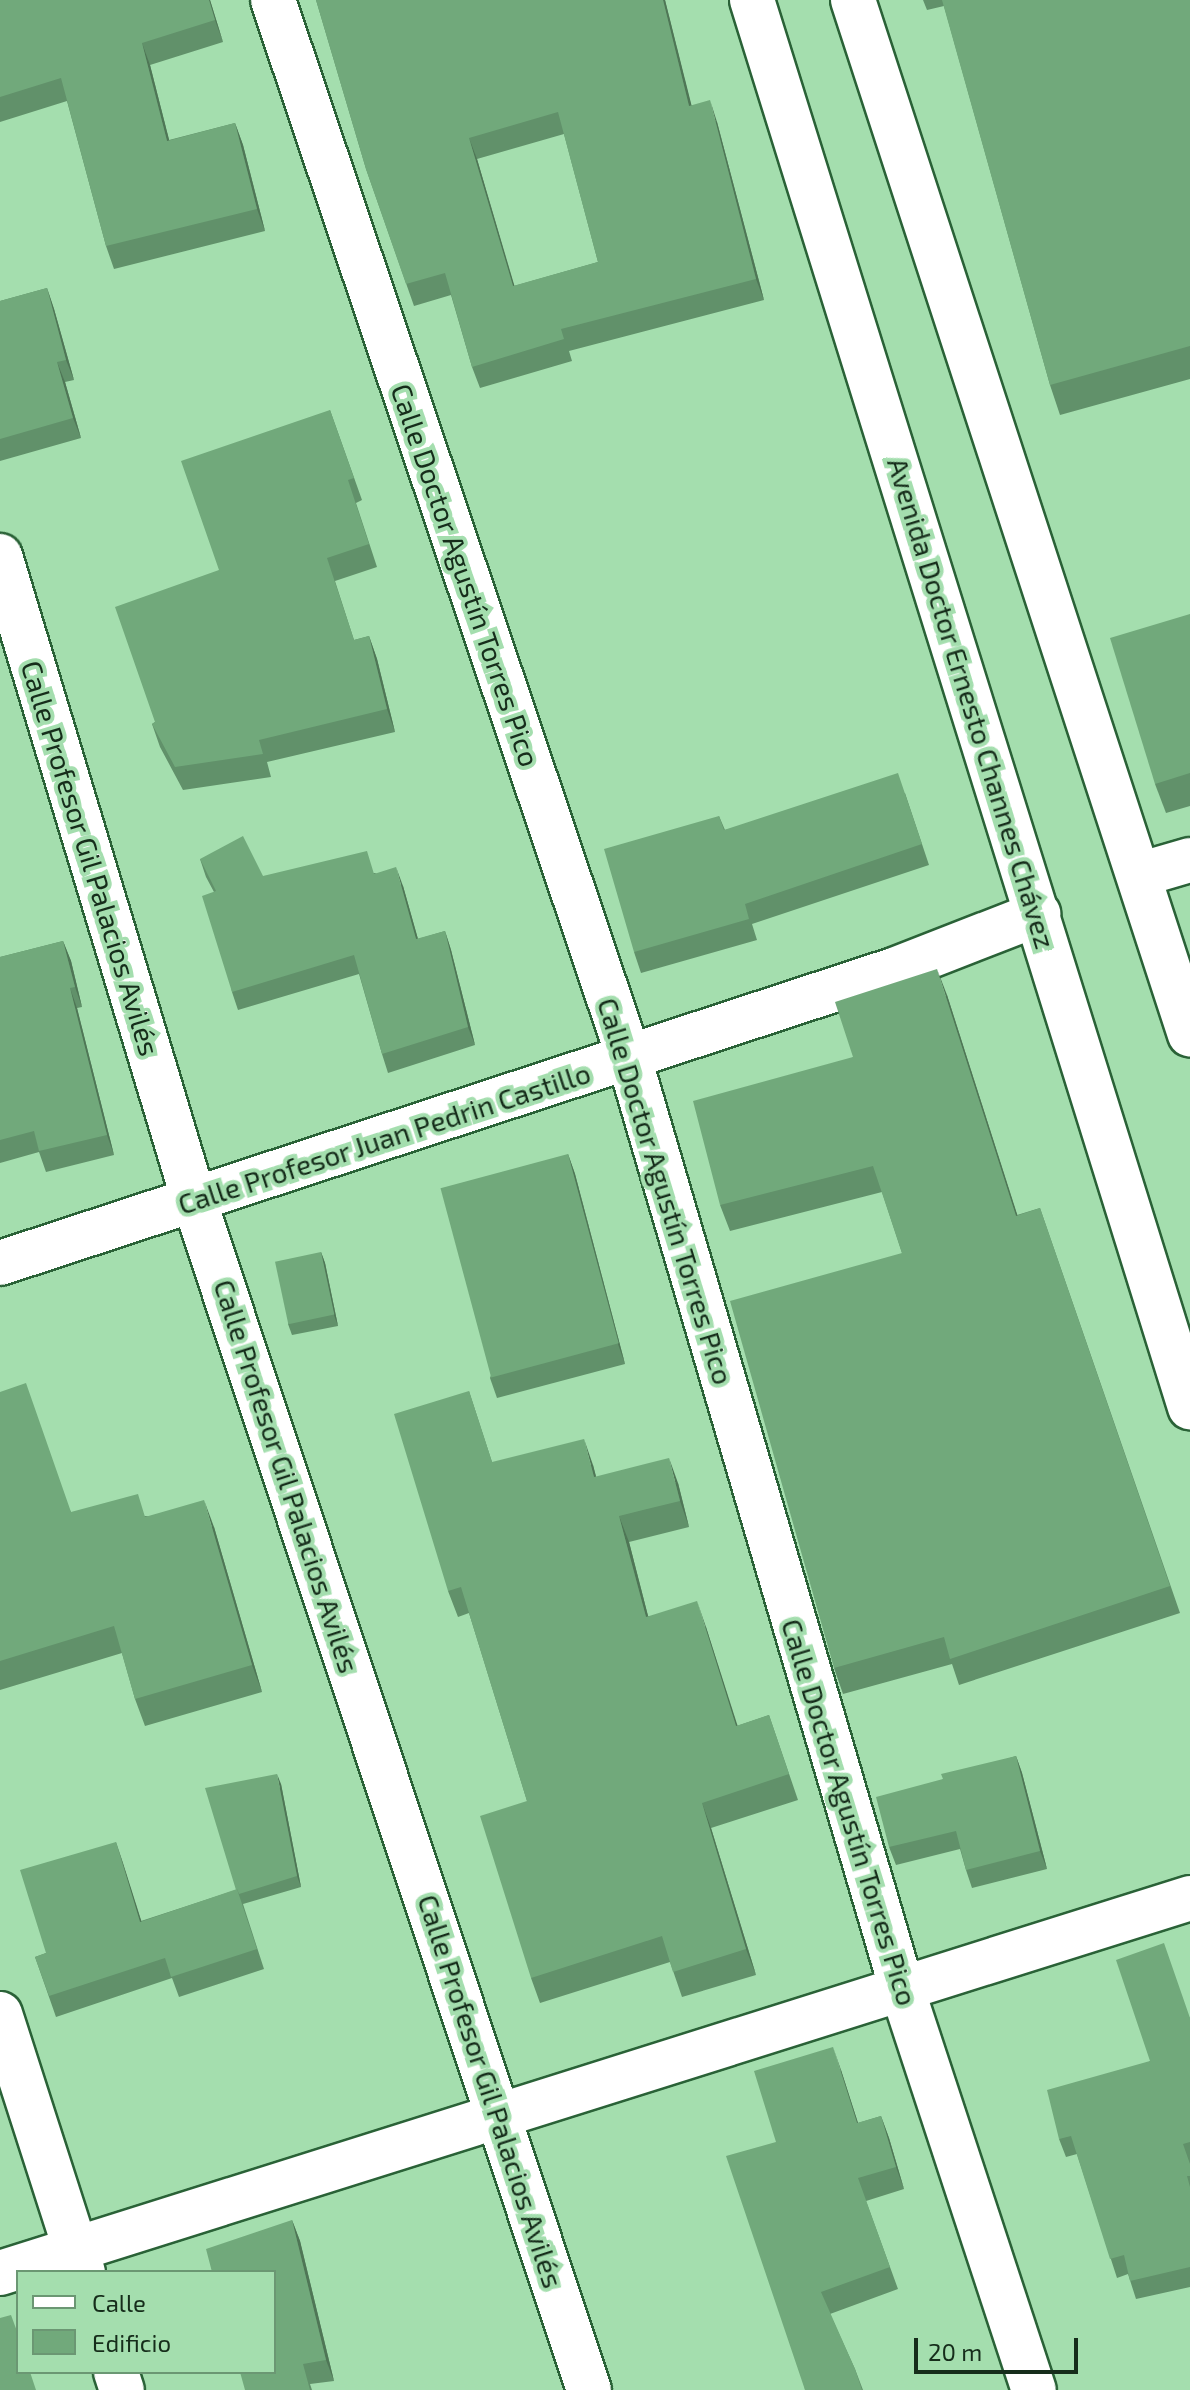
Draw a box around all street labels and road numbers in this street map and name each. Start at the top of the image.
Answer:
street label: Calle Doctor Agustín Torres Pico [384,378,548,772]
street label: Avenida Doctor Ernesto Channes Chávez [881,453,1063,953]
street label: Calle Profesor Gil Palacios Avilés [15,655,167,1061]
street label: Calle Doctor Agustín Torres Pico [591,993,741,1389]
street label: Calle Profesor Juan Pedrin Castillo [173,1055,595,1221]
street label: Calle Profesor Gil Palacios Avilés [207,1274,367,1678]
street label: Calle Doctor Agustín Torres Pico [775,1614,925,2010]
street label: Calle Profesor Gil Palacios Avilés [411,1889,571,2293]

